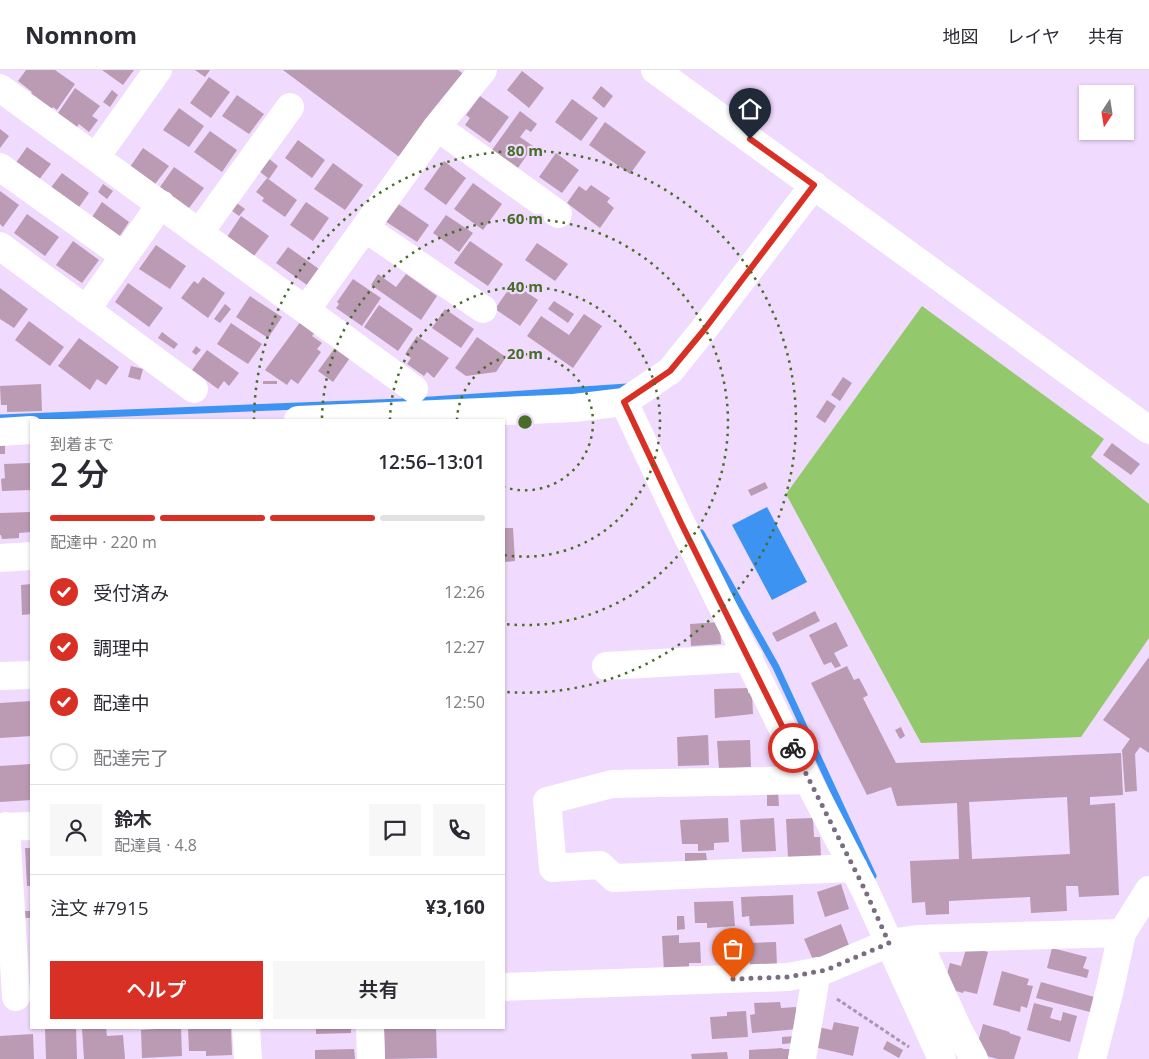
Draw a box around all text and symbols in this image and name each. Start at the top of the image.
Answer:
text: Nomnom [25,18,137,51]
text: 地図 [943,24,979,48]
text: レイヤ [1007,24,1060,48]
text: 共有 [1088,24,1124,48]
north arrow [1079,85,1134,140]
map controls [1079,85,1134,140]
pin [729,88,771,139]
icon: home [736,95,764,123]
text: 80 m [507,140,543,160]
text: 60 m [507,208,543,228]
text: 40 m [507,276,543,296]
text: 20 m [507,343,543,363]
centre of rings [516,413,534,431]
text: 到着まで [50,433,114,455]
text: 12:56–13:01 [378,449,485,475]
text: 2 分 [50,452,109,495]
text: 配達中 · 220 m [50,531,157,553]
icon: check [50,578,78,606]
text: 受付済み [93,580,169,606]
text: 12:26 [444,581,485,603]
icon: check [50,633,78,661]
text: 調理中 [93,635,150,661]
text: 12:27 [444,636,485,658]
icon: check [50,688,78,716]
text: 配達中 [93,690,150,716]
text: 12:50 [444,691,485,713]
courier [768,723,818,773]
icon: bike [779,734,807,762]
text: 配達完了 [93,745,169,771]
button: person [50,804,102,856]
button: chat [369,804,421,856]
button: phone [433,804,485,856]
text: 鈴木 [114,806,152,832]
text: 配達員 · 4.8 [114,834,197,856]
text: ¥3,160 [425,894,485,920]
text: 注文 #7915 [50,895,149,921]
pin [712,928,754,979]
icon: bag [719,935,747,963]
button: ヘルプ [50,961,263,1019]
button: 共有 [273,961,485,1019]

